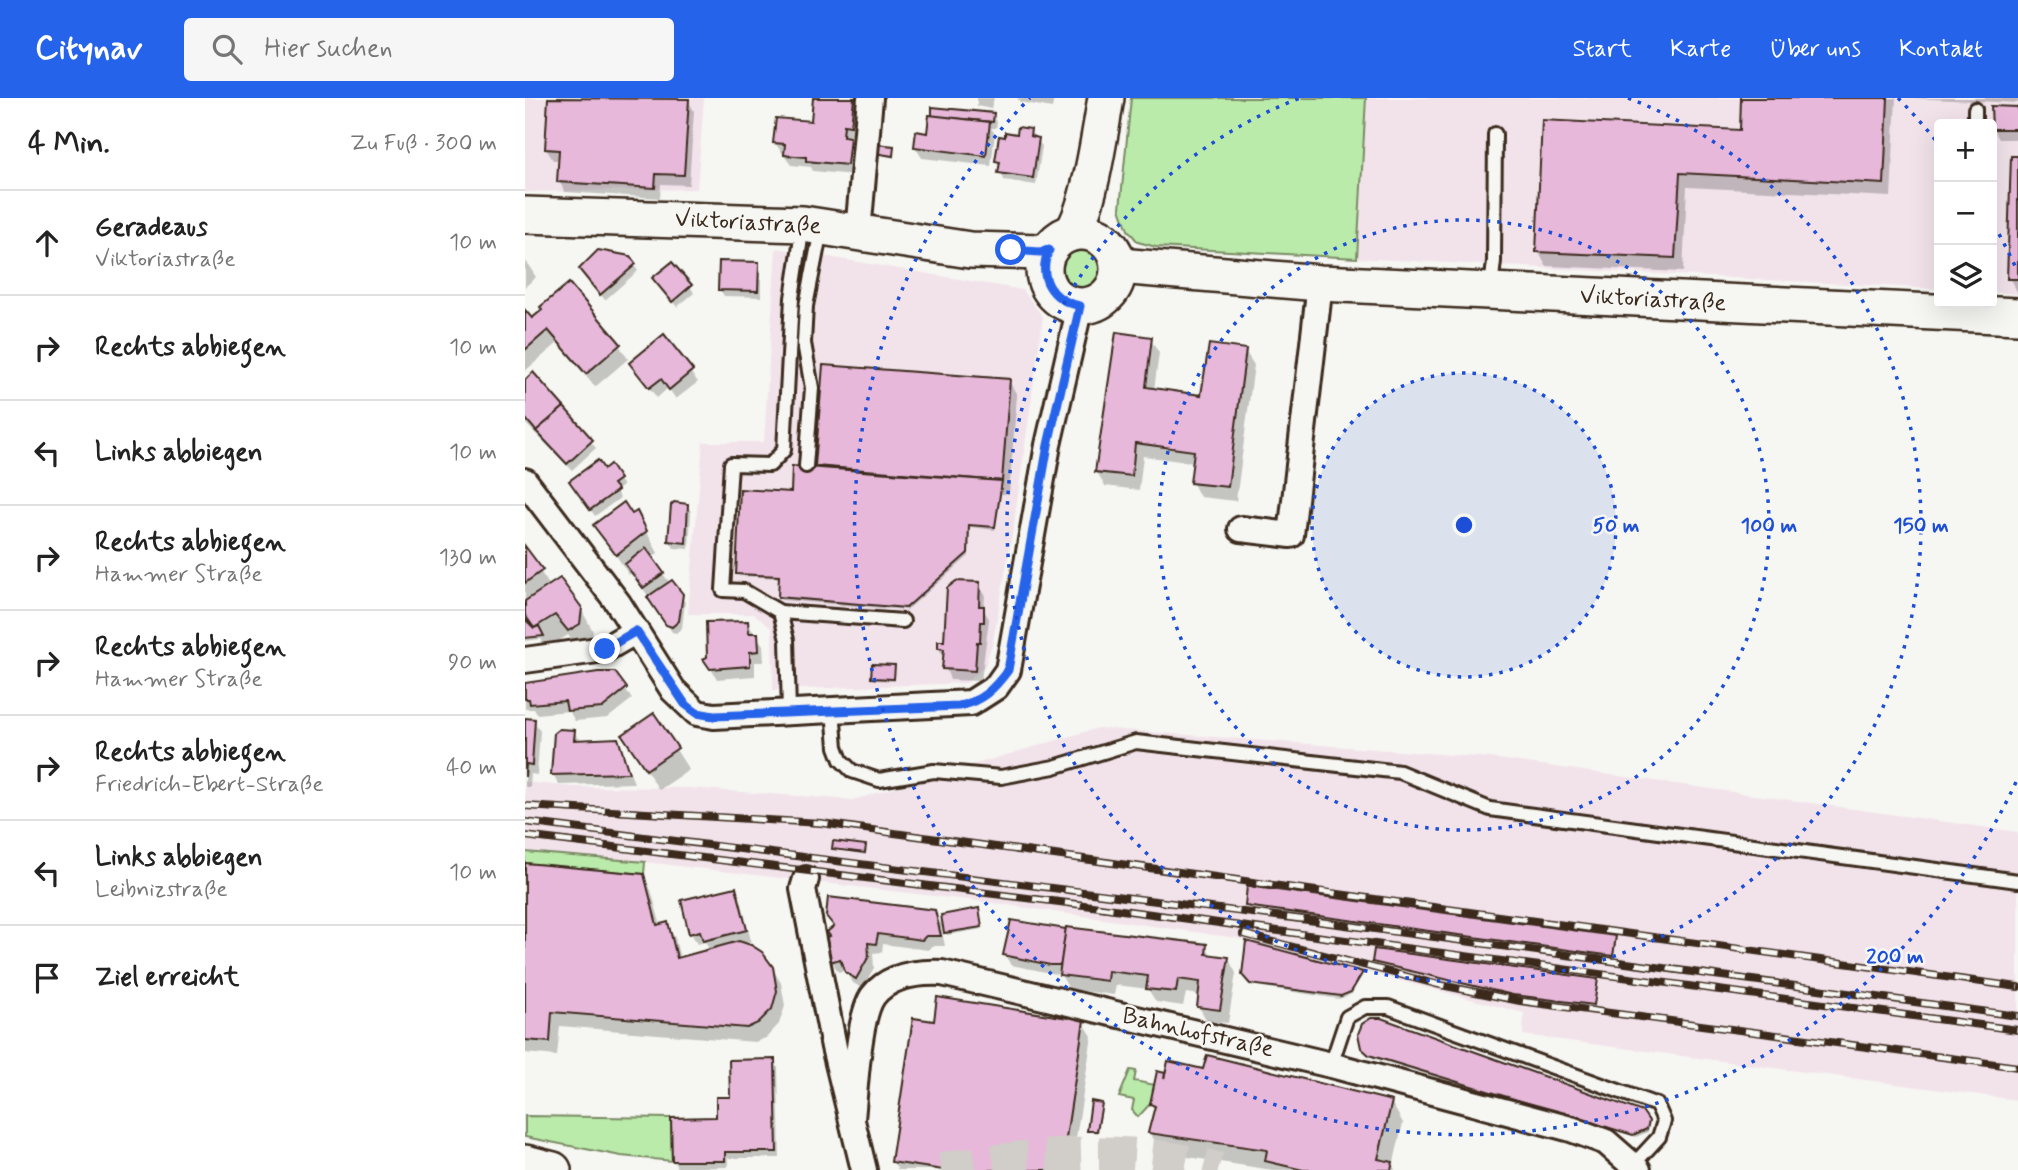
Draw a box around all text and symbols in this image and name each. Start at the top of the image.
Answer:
search box [184,18,674,81]
text: Citynav [35,27,142,71]
icon: search [208,30,246,68]
text: Hier suchen [264,32,393,66]
text: Start [1572,34,1632,65]
text: Karte [1670,34,1731,65]
text: Über uns [1769,34,1861,65]
text: Kontakt [1899,34,1983,65]
map controls [1934,119,1997,308]
button: + [1934,119,1997,182]
text: 4 Min. [28,124,110,163]
text: Zu Fuß · 300 m [350,129,497,159]
button: − [1934,182,1997,245]
street label: Viktoriastraße [674,204,822,242]
text: Geradeaus [95,211,208,245]
icon: ahead [28,224,66,262]
text: 10 m [449,228,497,258]
route start [995,234,1026,265]
text: Viktoriastraße [95,245,236,275]
button: layers [1934,245,1997,308]
street label: Viktoriastraße [1579,281,1727,319]
icon: right [28,329,66,367]
text: Rechts abbiegen [95,331,286,365]
text: 10 m [449,333,497,363]
icon: left [28,434,66,472]
text: Links abbiegen [95,436,263,470]
text: 10 m [449,438,497,468]
text: 50 m [1593,512,1640,540]
text: 100 m [1741,512,1797,540]
text: 150 m [1893,512,1949,540]
centre of rings [1452,513,1476,537]
text: Rechts abbiegen [95,526,286,560]
icon: right [28,539,66,577]
text: 130 m [439,543,497,573]
text: Hammer Straße [95,560,263,590]
text: Rechts abbiegen [95,631,286,665]
route end [589,633,620,664]
icon: right [28,644,66,682]
text: 90 m [448,648,497,678]
text: Hammer Straße [95,665,263,695]
text: Rechts abbiegen [95,736,286,770]
icon: right [28,749,66,787]
text: 40 m [446,753,497,783]
text: Friedrich-Ebert-Straße [95,770,324,800]
text: Links abbiegen [95,841,263,875]
icon: left [28,854,66,892]
text: 10 m [449,858,497,888]
text: Leibnizstraße [95,875,228,905]
text: 200 m [1866,943,1924,971]
icon: arrive [28,959,66,997]
text: Ziel erreicht [95,961,239,995]
street label: Bahnhofstraße [1119,1001,1277,1065]

